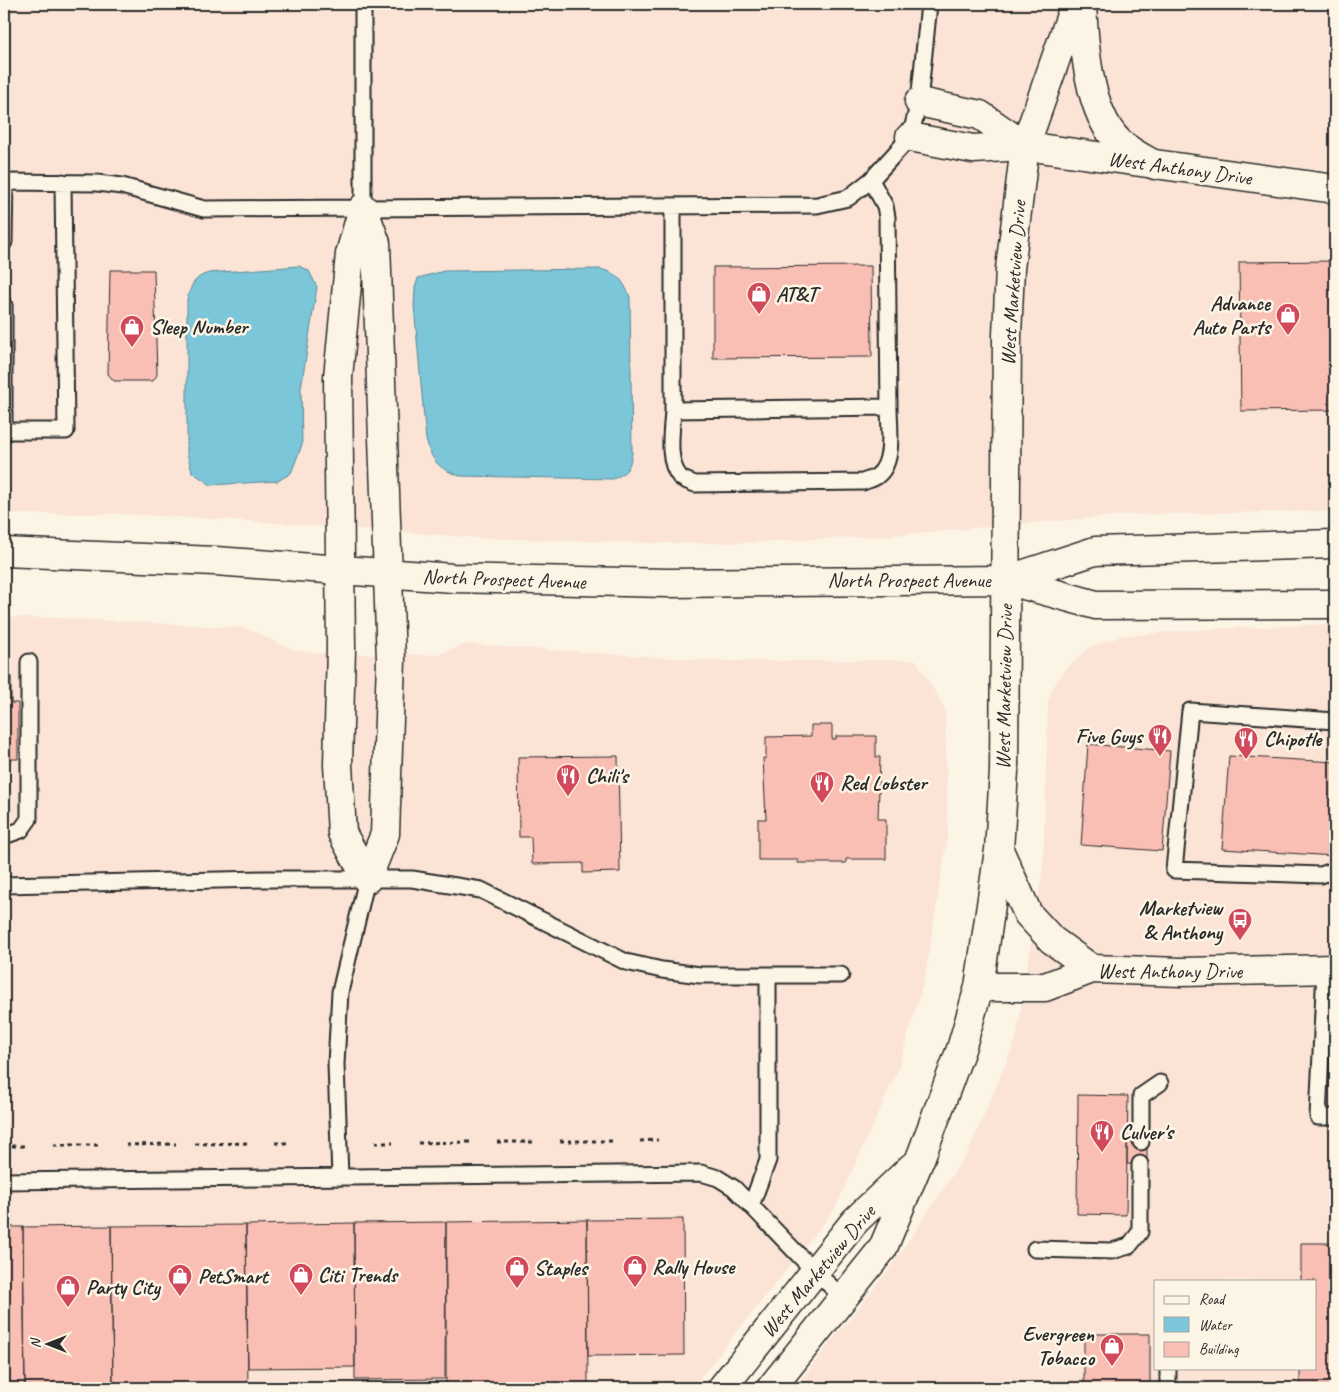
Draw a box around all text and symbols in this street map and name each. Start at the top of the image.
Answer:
street label: West Anthony Drive [1107,145,1254,191]
street label: West Marketview Drive [994,198,1032,366]
shop icon: AT&T [746,281,772,315]
place label: AT&T [776,281,821,307]
place label: Advance Auto Parts [1192,290,1273,340]
shop icon: Advance Auto Parts [1275,302,1301,336]
shop icon: Sleep Number [119,314,145,348]
place label: Sleep Number [150,314,250,340]
street label: North Prospect Avenue [422,563,587,595]
street label: North Prospect Avenue [827,567,992,593]
street label: West Marketview Drive [990,602,1018,770]
place label: Five Guys [1076,723,1145,750]
restaurant icon: Five Guys [1147,723,1173,757]
restaurant icon: Chipotle [1233,726,1259,760]
place label: Chipotle [1264,726,1323,752]
restaurant icon: Chili's [555,763,581,797]
place label: Chili's [586,763,630,789]
restaurant icon: Red Lobster [809,770,835,804]
place label: Red Lobster [840,770,929,796]
place label: Marketview & Anthony [1139,895,1224,946]
bus stop icon: Marketview & Anthony [1227,907,1253,941]
street label: West Anthony Drive [1098,958,1243,984]
restaurant icon: Culver's [1089,1119,1115,1153]
place label: Culver's [1120,1119,1176,1145]
street label: West Marketview Drive [755,1198,882,1343]
shop icon: Rally House [622,1254,648,1288]
place label: Rally House [652,1254,736,1280]
shop icon: Staples [504,1255,530,1289]
place label: Staples [534,1255,590,1281]
shop icon: Citi Trends [288,1262,314,1296]
place label: Citi Trends [318,1262,400,1288]
shop icon: PetSmart [167,1263,193,1297]
place label: PetSmart [198,1263,270,1289]
shop icon: Party City [55,1274,81,1308]
place label: Party City [86,1274,161,1301]
legend [1154,1280,1316,1370]
text: Road [1199,1290,1226,1309]
text: Water [1199,1316,1233,1335]
north arrow [22,1320,72,1370]
place label: Evergreen Tobacco [1023,1321,1095,1371]
shop icon: Evergreen Tobacco [1099,1333,1125,1367]
text: N [27,1337,44,1348]
text: Building [1199,1340,1239,1359]

